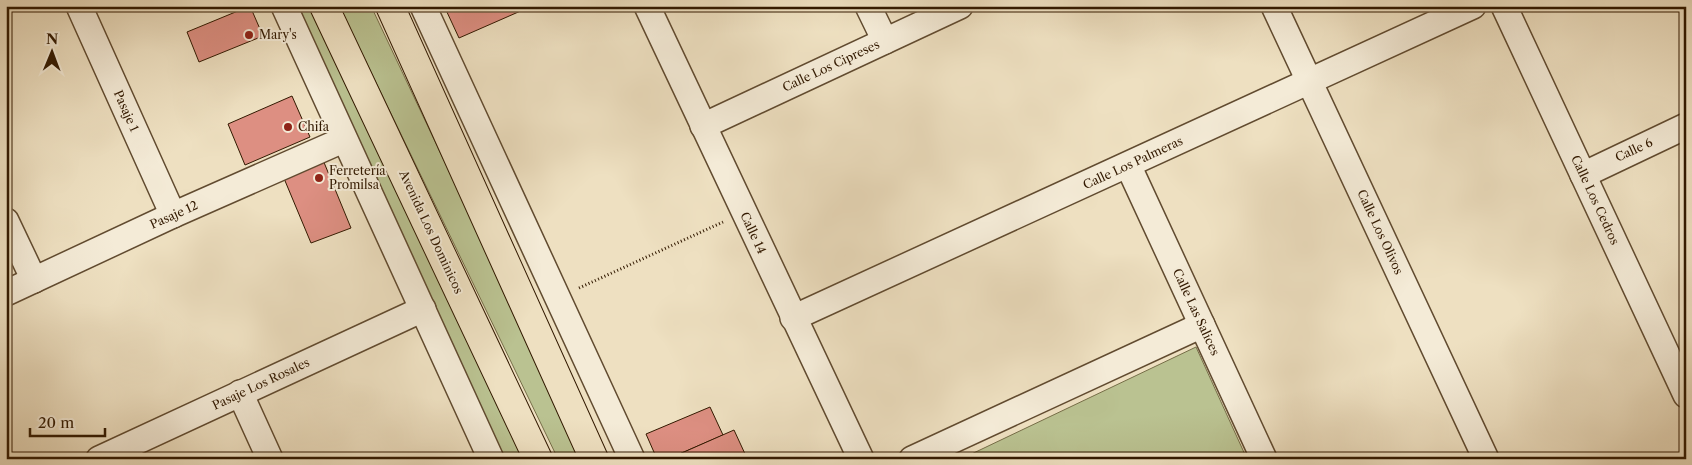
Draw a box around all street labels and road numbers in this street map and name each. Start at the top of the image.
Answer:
street label: Calle Los Cipreses [780,36,882,95]
street label: Pasaje 1 [111,88,142,134]
street label: Calle Los Palmeras [1081,133,1185,192]
street label: Calle 6 [1613,134,1655,165]
street label: Calle Los Cedros [1568,153,1623,247]
street label: Avenida Los Dominicos [396,167,467,296]
street label: Calle Los Olivos [1354,187,1407,277]
street label: Pasaje 12 [147,197,200,232]
street label: Calle 14 [737,209,770,256]
street label: Calle Las Salices [1170,266,1223,358]
street label: Pasaje Los Rosales [210,354,312,413]

